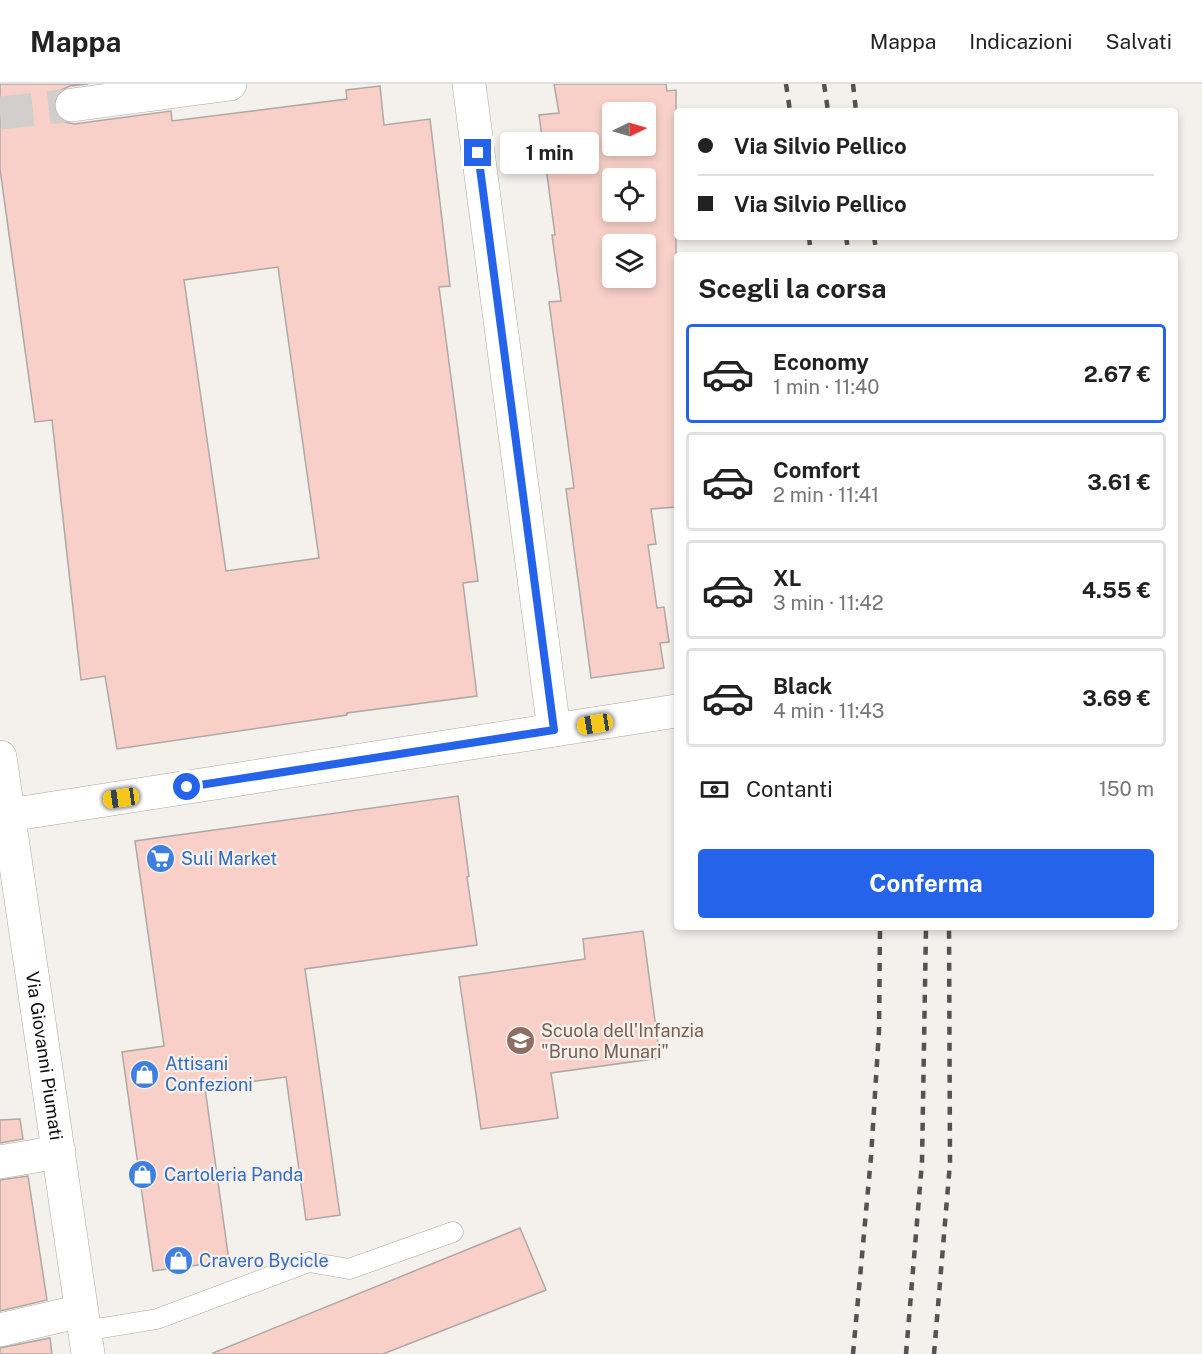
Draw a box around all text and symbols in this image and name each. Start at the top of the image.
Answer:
text: Mappa [30,25,121,58]
text: Mappa [870,29,936,54]
text: Indicazioni [969,29,1073,54]
text: Salvati [1106,29,1172,54]
north arrow [602,102,656,156]
map controls [602,102,656,288]
callout: 1 min [499,132,598,174]
text: Via Silvio Pellico [734,133,907,159]
route end [464,139,491,166]
text: 1 min [525,141,574,165]
button: locate [602,168,656,222]
text: Via Silvio Pellico [734,191,907,217]
button: layers [602,234,656,288]
text: Scegli la corsa [698,272,887,304]
icon: car [701,347,755,401]
text: Economy [773,349,869,375]
text: 2.67 € [1084,361,1151,387]
text: 1 min · 11:40 [773,375,880,399]
icon: car [701,455,755,509]
text: Comfort [773,457,860,483]
text: 3.61 € [1087,469,1151,495]
text: 2 min · 11:41 [773,483,879,507]
icon: car [701,563,755,617]
text: XL [773,565,801,591]
text: 4.55 € [1082,577,1151,603]
text: 3 min · 11:42 [773,591,884,615]
icon: car [701,671,755,725]
text: Black [773,673,832,699]
text: 3.69 € [1082,685,1151,711]
text: 4 min · 11:43 [773,699,884,723]
car [576,712,614,736]
route start [173,773,200,800]
icon: cash [698,773,731,806]
text: Contanti [746,776,833,802]
text: 150 m [1099,777,1154,801]
car [102,787,140,809]
supermarket icon: Suli Market [144,843,176,875]
place label: Suli Market [181,848,277,869]
button: Conferma [698,849,1154,918]
street label: Via Giovanni Piumati [22,970,67,1141]
place label: Scuola dell'Infanzia "Bruno Munari" [541,1020,704,1062]
school or university icon: Scuola dell'Infanzia "Bruno Munari" [504,1025,536,1057]
place label: Attisani Confezioni [165,1053,253,1095]
shop icon: Attisani Confezioni [128,1058,160,1090]
shop icon: Cartoleria Panda [127,1159,159,1191]
place label: Cartoleria Panda [164,1164,303,1185]
shop icon: Cravero Bycicle [162,1245,194,1277]
place label: Cravero Bycicle [199,1250,329,1271]

